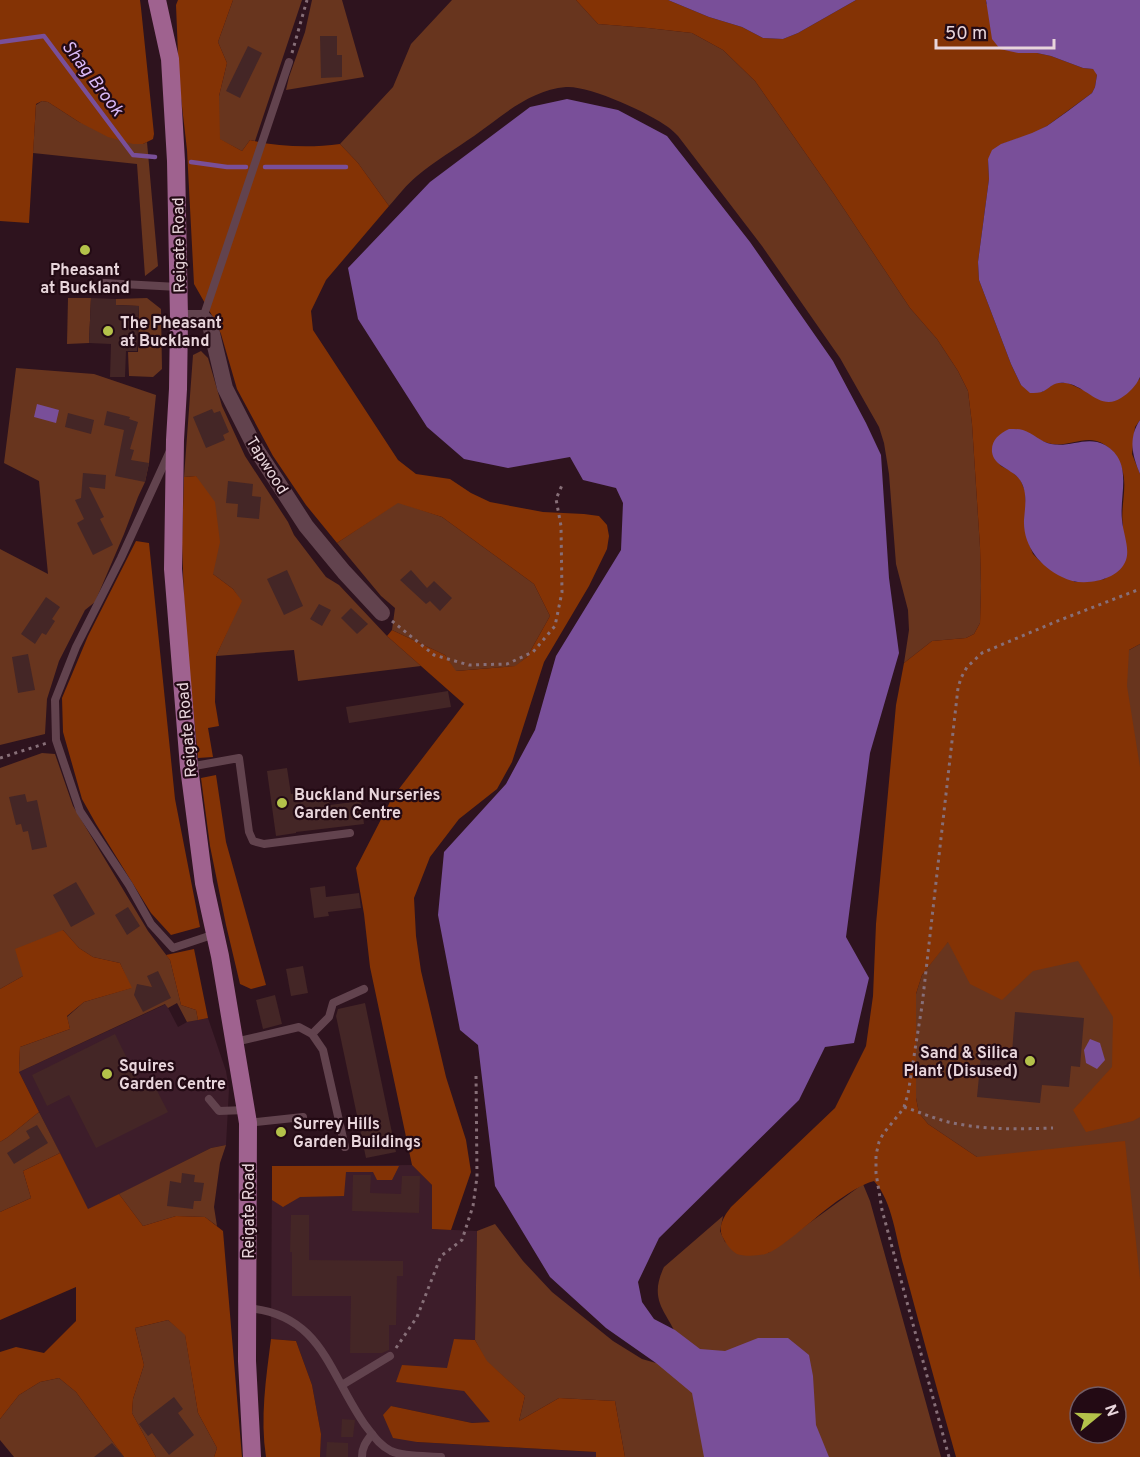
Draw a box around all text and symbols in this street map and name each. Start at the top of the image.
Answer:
scale bar [936,12,1054,50]
text: 50 m [945,23,987,46]
water label: Shag Brook [56,36,128,122]
street label: Reigate Road [169,197,191,293]
marker: Pheasant at Buckland [78,243,92,257]
place label: Pheasant at Buckland [40,261,130,299]
place label: The Pheasant at Buckland [120,314,222,352]
marker: The Pheasant at Buckland [101,324,115,338]
street label: Tapwood [241,433,292,499]
street label: Reigate Road [174,681,202,778]
place label: Buckland Nurseries Garden Centre [294,786,440,824]
marker: Buckland Nurseries Garden Centre [275,796,289,810]
place label: Sand & Silica Plant (Disused) [903,1044,1018,1082]
marker: Sand & Silica Plant (Disused) [1023,1054,1037,1068]
place label: Squires Garden Centre [119,1057,226,1095]
marker: Squires Garden Centre [100,1067,114,1081]
place label: Surrey Hills Garden Buildings [293,1115,421,1153]
marker: Surrey Hills Garden Buildings [274,1125,288,1139]
street label: Reigate Road [240,1163,260,1259]
north arrow [1068,1385,1128,1445]
text: N [1099,1402,1122,1419]

